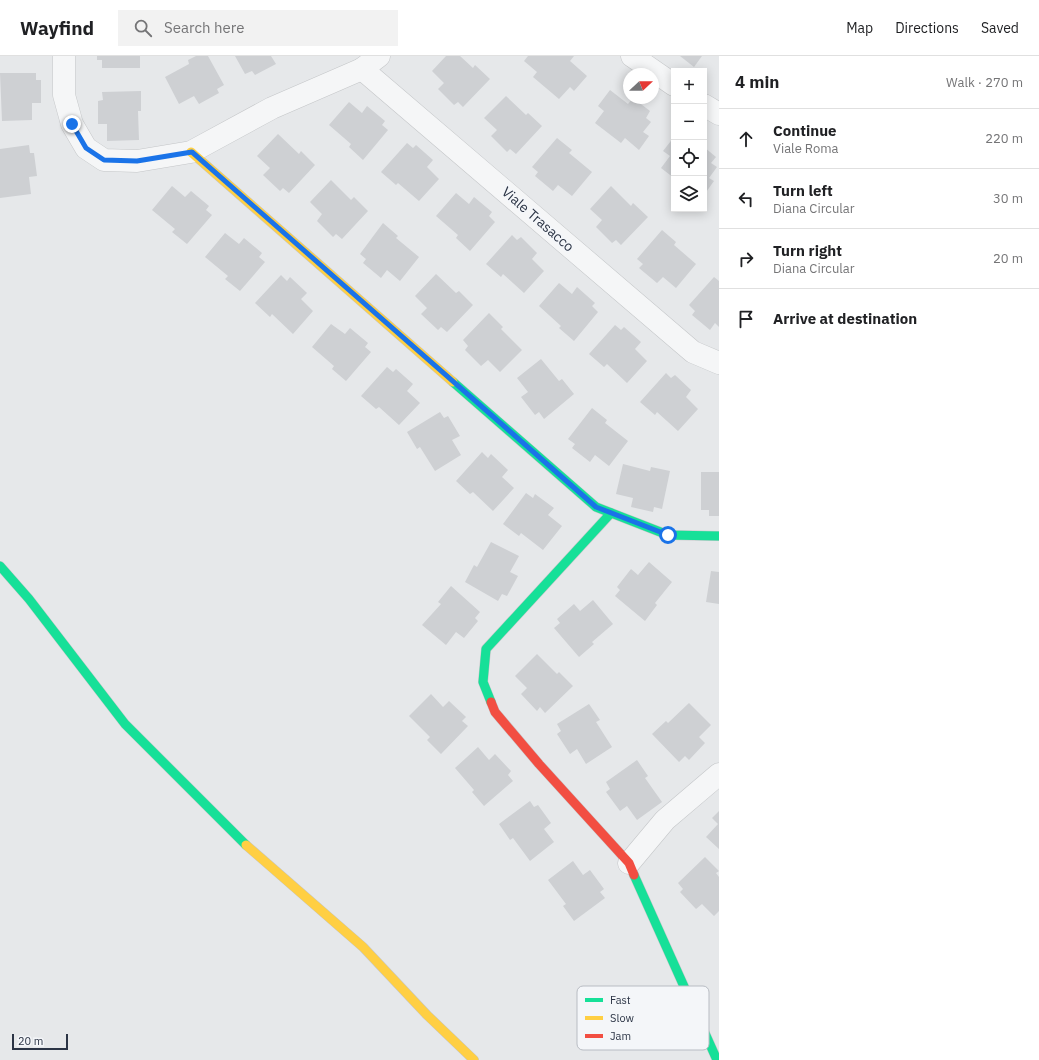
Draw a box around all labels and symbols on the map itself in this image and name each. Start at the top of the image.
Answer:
north arrow [623,68,659,104]
route end [63,115,81,133]
street label: Viale Trasacco [498,183,578,256]
route start [659,526,677,544]
legend [577,986,709,1050]
text: Fast [610,993,631,1007]
text: Slow [610,1011,634,1025]
text: Jam [610,1029,631,1043]
scale bar [12,1032,68,1051]

